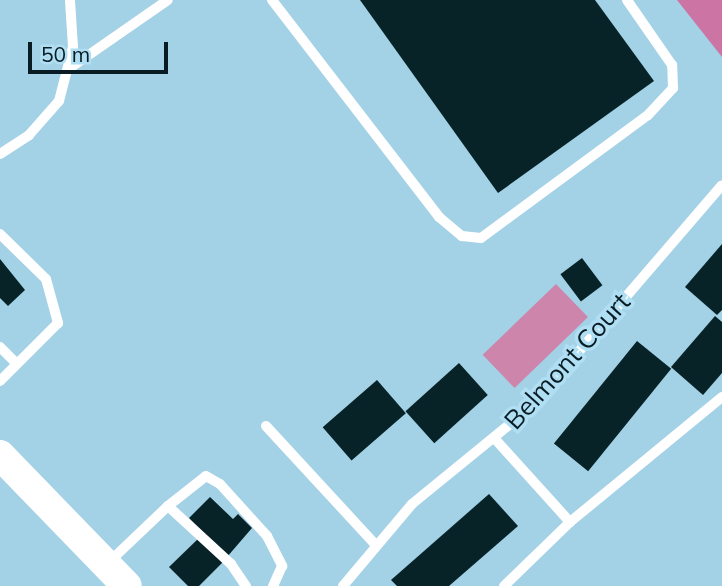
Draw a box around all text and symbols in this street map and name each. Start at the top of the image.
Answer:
scale bar [32,28,172,72]
text: 50 m [41,41,90,67]
street label: Belmont Court [498,286,636,436]

